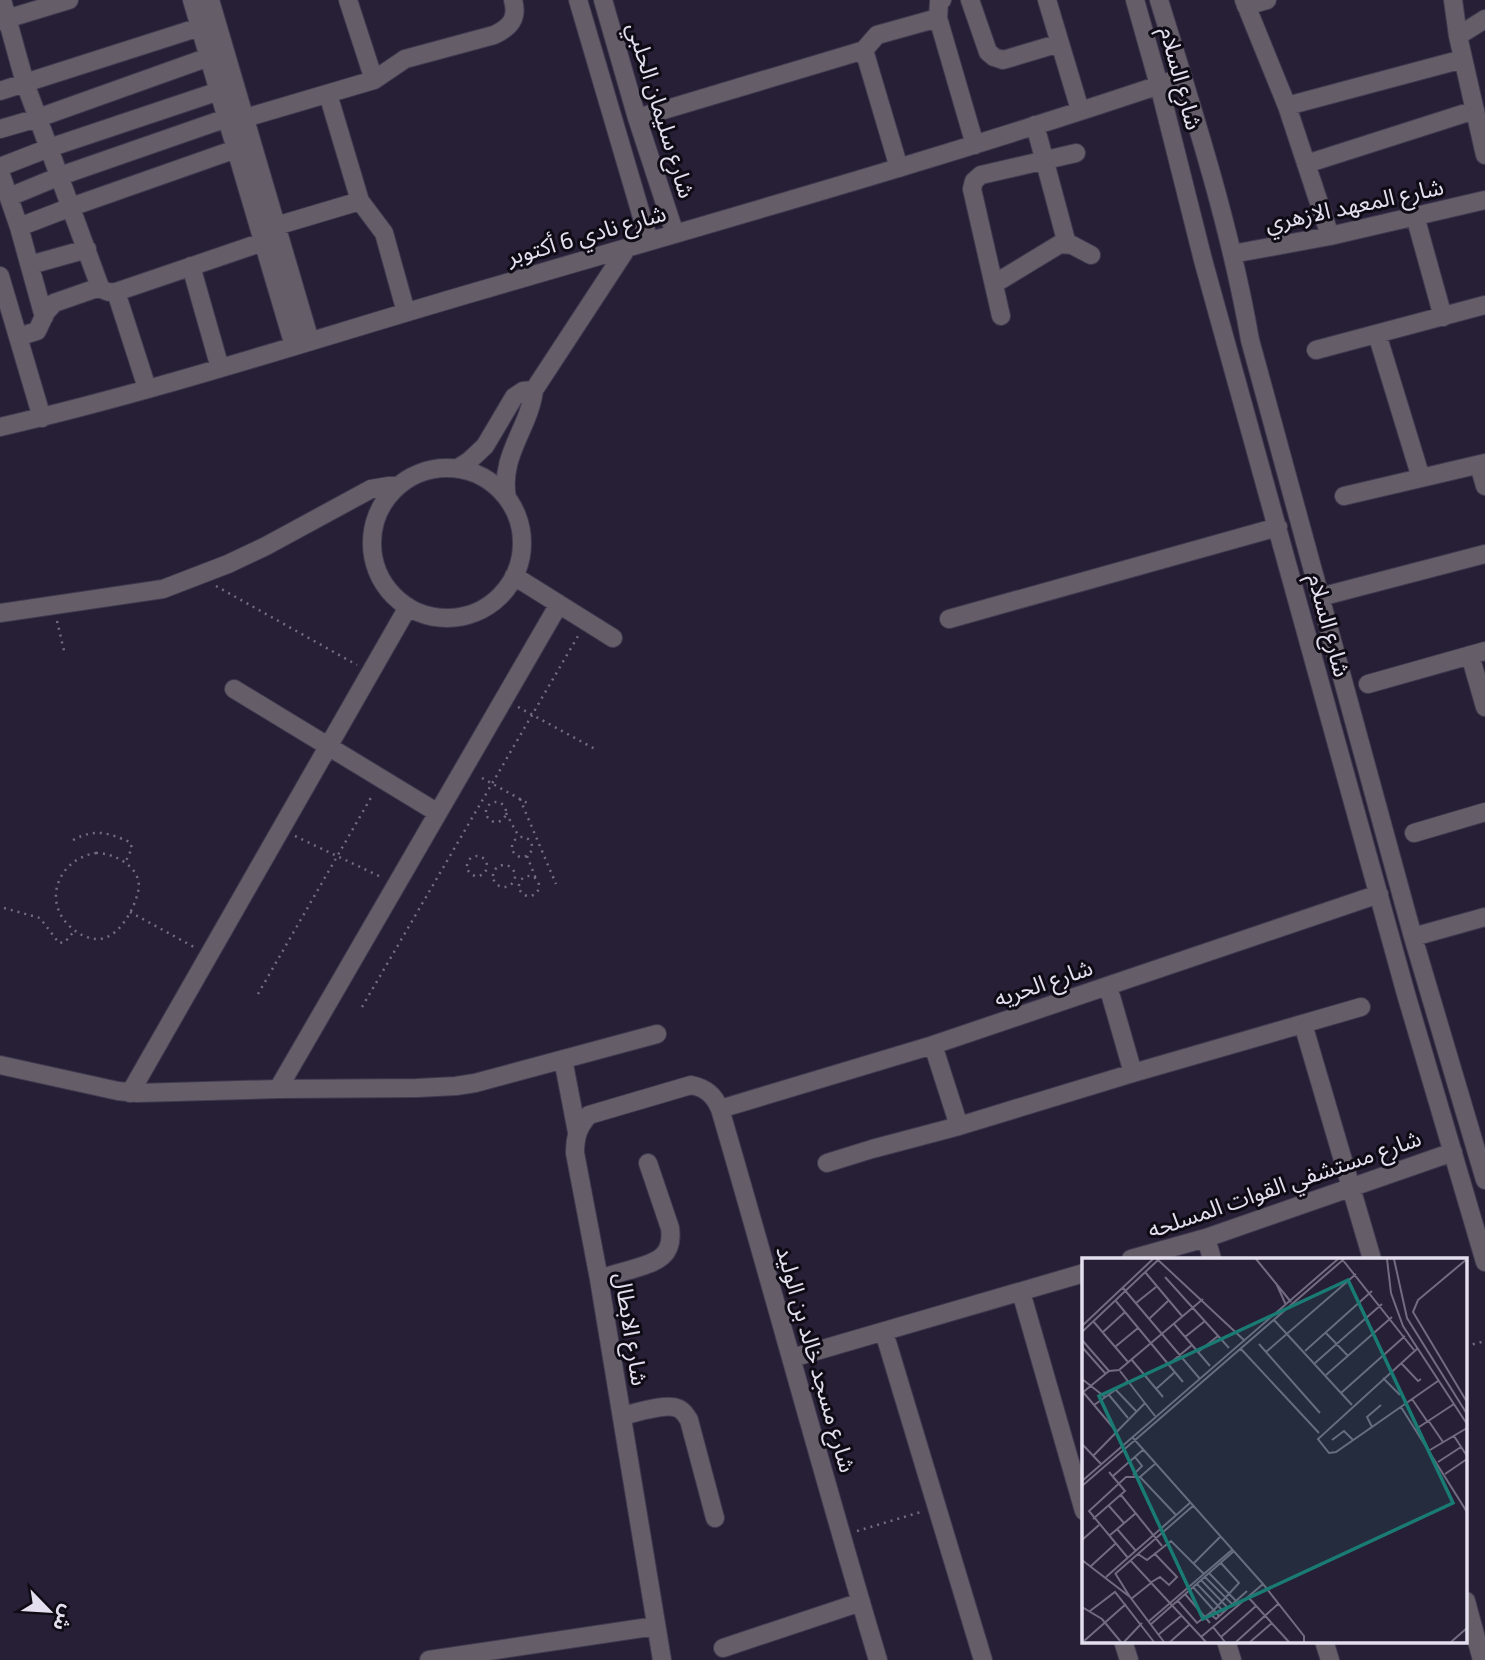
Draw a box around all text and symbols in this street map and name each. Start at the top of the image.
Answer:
street label: شارع سليمان الحلبي [618,19,702,202]
street label: شارع السلام [1150,23,1209,134]
street label: شارع المعهد الازهري [1262,171,1447,241]
street label: شارع نادي 6 أكتوبر [502,198,670,275]
street label: شارع السلام [1298,570,1357,681]
street label: شارع الحريه [990,952,1097,1016]
street label: شارع مستشفي القوات المسلحه [1144,1123,1426,1247]
street label: شارع مسجد خالد بن الوليد [767,1242,863,1477]
inset map [1082,1258,1468,1642]
street label: شارع الابطال [605,1271,655,1388]
north arrow [14,1576,84,1646]
text: ش [49,1602,81,1635]

